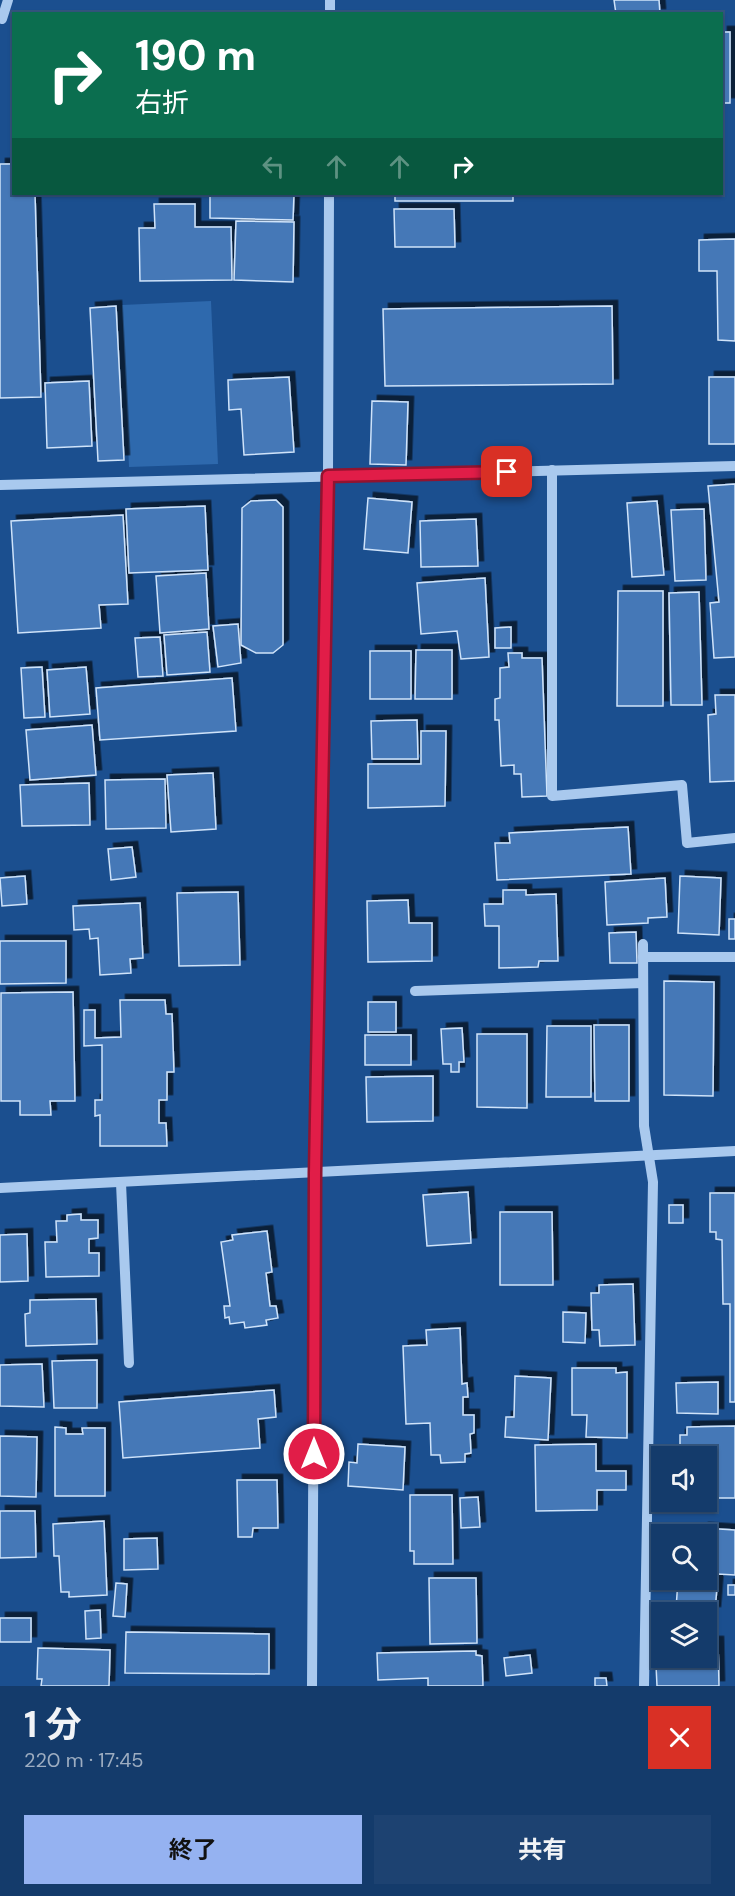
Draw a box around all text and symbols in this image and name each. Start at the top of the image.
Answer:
text: 190 m [135,28,256,83]
icon: right [36,36,114,114]
text: 右折 [135,85,189,120]
icon: left [257,150,290,183]
icon: ahead [320,150,353,183]
icon: ahead [383,150,416,183]
icon: right [446,150,479,183]
pin [481,446,532,497]
icon: arrive [490,455,523,488]
position arrow [282,1422,346,1486]
map controls [651,1446,717,1668]
button: sound [651,1446,717,1512]
button: search [651,1524,717,1590]
button: layers [651,1602,717,1668]
text: 1 分 [24,1701,82,1748]
button: close [648,1706,711,1769]
text: 220 m · 17:45 [24,1747,144,1773]
button: 終了 [24,1815,362,1884]
button: 共有 [374,1815,711,1884]

